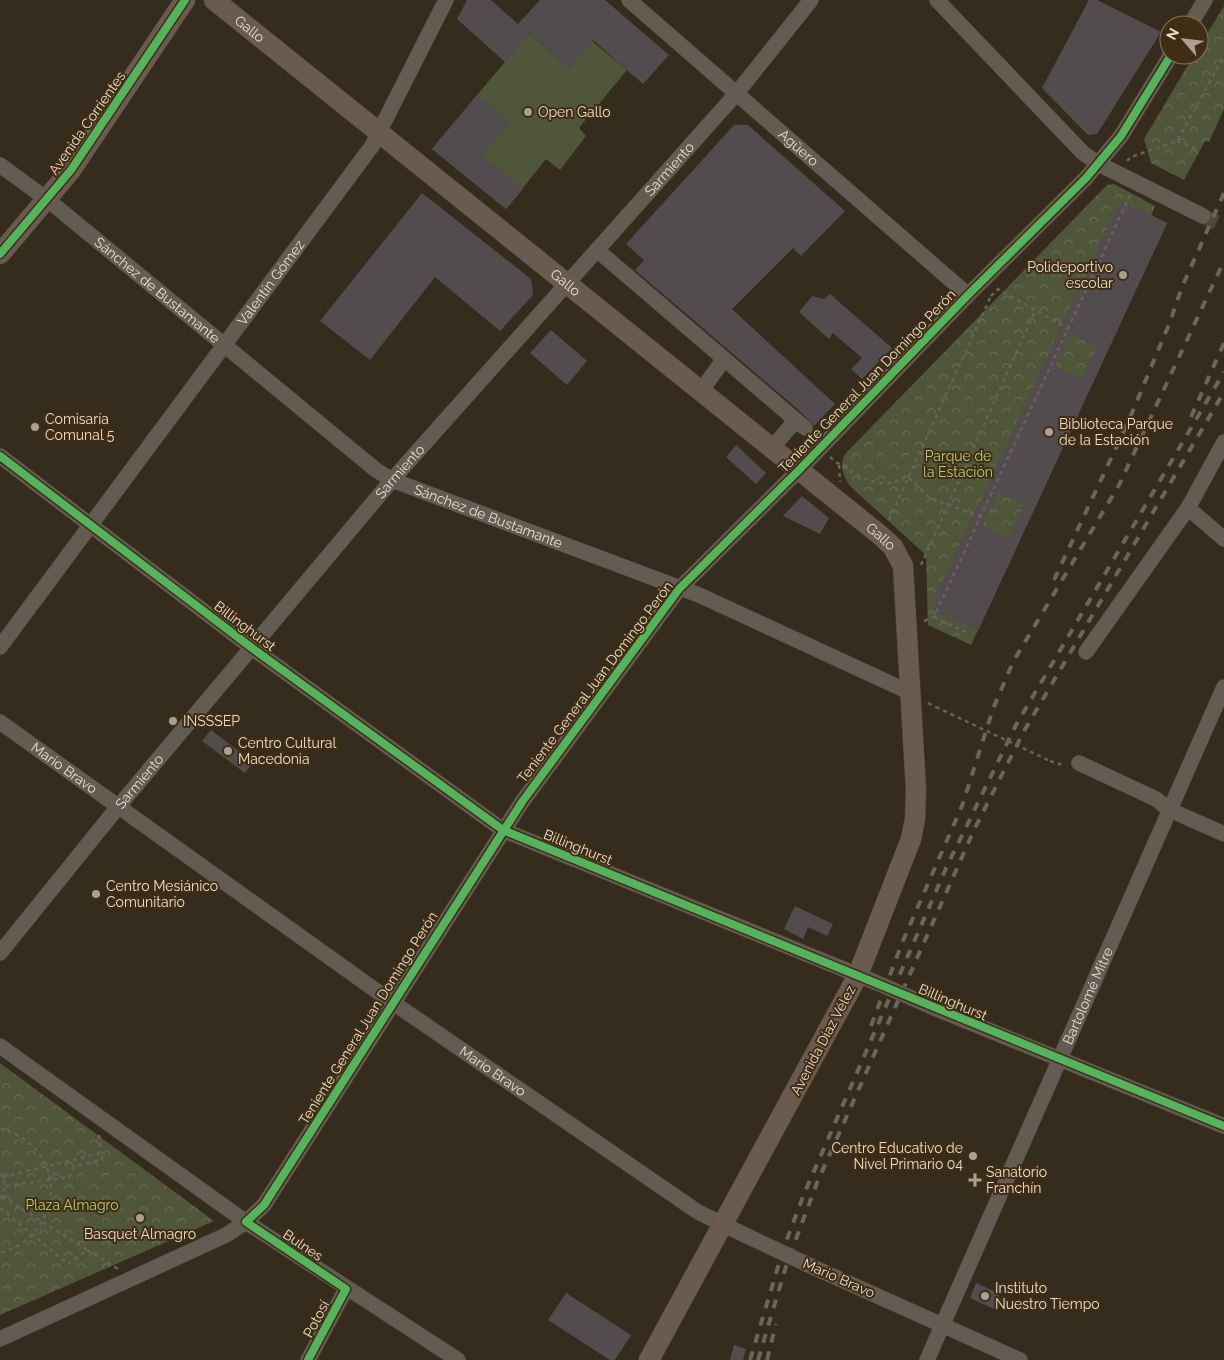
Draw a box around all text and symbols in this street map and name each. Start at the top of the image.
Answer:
street label: Gallo [232,12,268,46]
north arrow [1159,15,1209,65]
text: N [1163,25,1182,42]
street label: Avenida Corrientes [45,68,129,178]
place label: Open Gallo [538,104,611,120]
marker: Open Gallo [522,106,534,118]
street label: Agüero [776,126,822,169]
street label: Sarmiento [641,139,697,199]
street label: Sánchez de Bustamante [91,234,223,346]
street label: Valentín Gómez [234,237,308,328]
place label: Polideportivo escolar [1027,259,1113,291]
street label: Gallo [547,266,584,299]
marker: Polideportivo escolar [1117,269,1129,281]
street label: Teniente General Juan Domingo Perón [775,286,959,476]
place label: Comisaría Comunal 5 [45,411,115,443]
place label: Biblioteca Parque de la Estación [1059,416,1173,448]
marker: Comisaría Comunal 5 [29,421,41,433]
marker: Biblioteca Parque de la Estación [1043,426,1055,438]
street label: Sarmiento [372,441,428,502]
park label: Parque de la Estación [923,448,993,480]
street label: Sánchez de Bustamante [412,481,565,551]
street label: Gallo [863,519,899,553]
street label: Teniente General Juan Domingo Perón [514,578,676,786]
street label: Billinghurst [211,598,279,654]
place label: INSSSEP [183,713,240,729]
marker: INSSSEP [167,715,179,727]
place label: Centro Cultural Macedonia [238,735,336,767]
street label: Mario Bravo [28,739,100,797]
marker: Centro Cultural Macedonia [222,745,234,757]
street label: Sarmiento [112,751,167,812]
street label: Billinghurst [541,826,615,868]
place label: Centro Mesiánico Comunitario [106,878,218,910]
marker: Centro Mesiánico Comunitario [90,888,102,900]
street label: Teniente General Juan Domingo Perón [295,909,441,1127]
street label: Bartolomé Mitre [1059,945,1116,1047]
street label: Billinghurst [916,980,990,1024]
street label: Avenida Díaz Vélez [787,982,859,1098]
street label: Mario Bravo [457,1043,529,1100]
place label: Centro Educativo de Nivel Primario 04 [831,1140,963,1172]
marker: Centro Educativo de Nivel Primario 04 [967,1150,979,1162]
place label: Sanatorio Franchín [986,1164,1047,1196]
marker: Sanatorio Franchín [968,1173,982,1187]
park label: Plaza Almagro [25,1197,119,1213]
marker: Basquet Almagro [134,1212,146,1224]
place label: Basquet Almagro [84,1226,196,1242]
street label: Bulnes [280,1226,326,1264]
street label: Mario Bravo [801,1255,877,1301]
place label: Instituto Nuestro Tiempo [995,1280,1100,1312]
marker: Instituto Nuestro Tiempo [979,1290,991,1302]
street label: Potosí [300,1297,333,1340]

